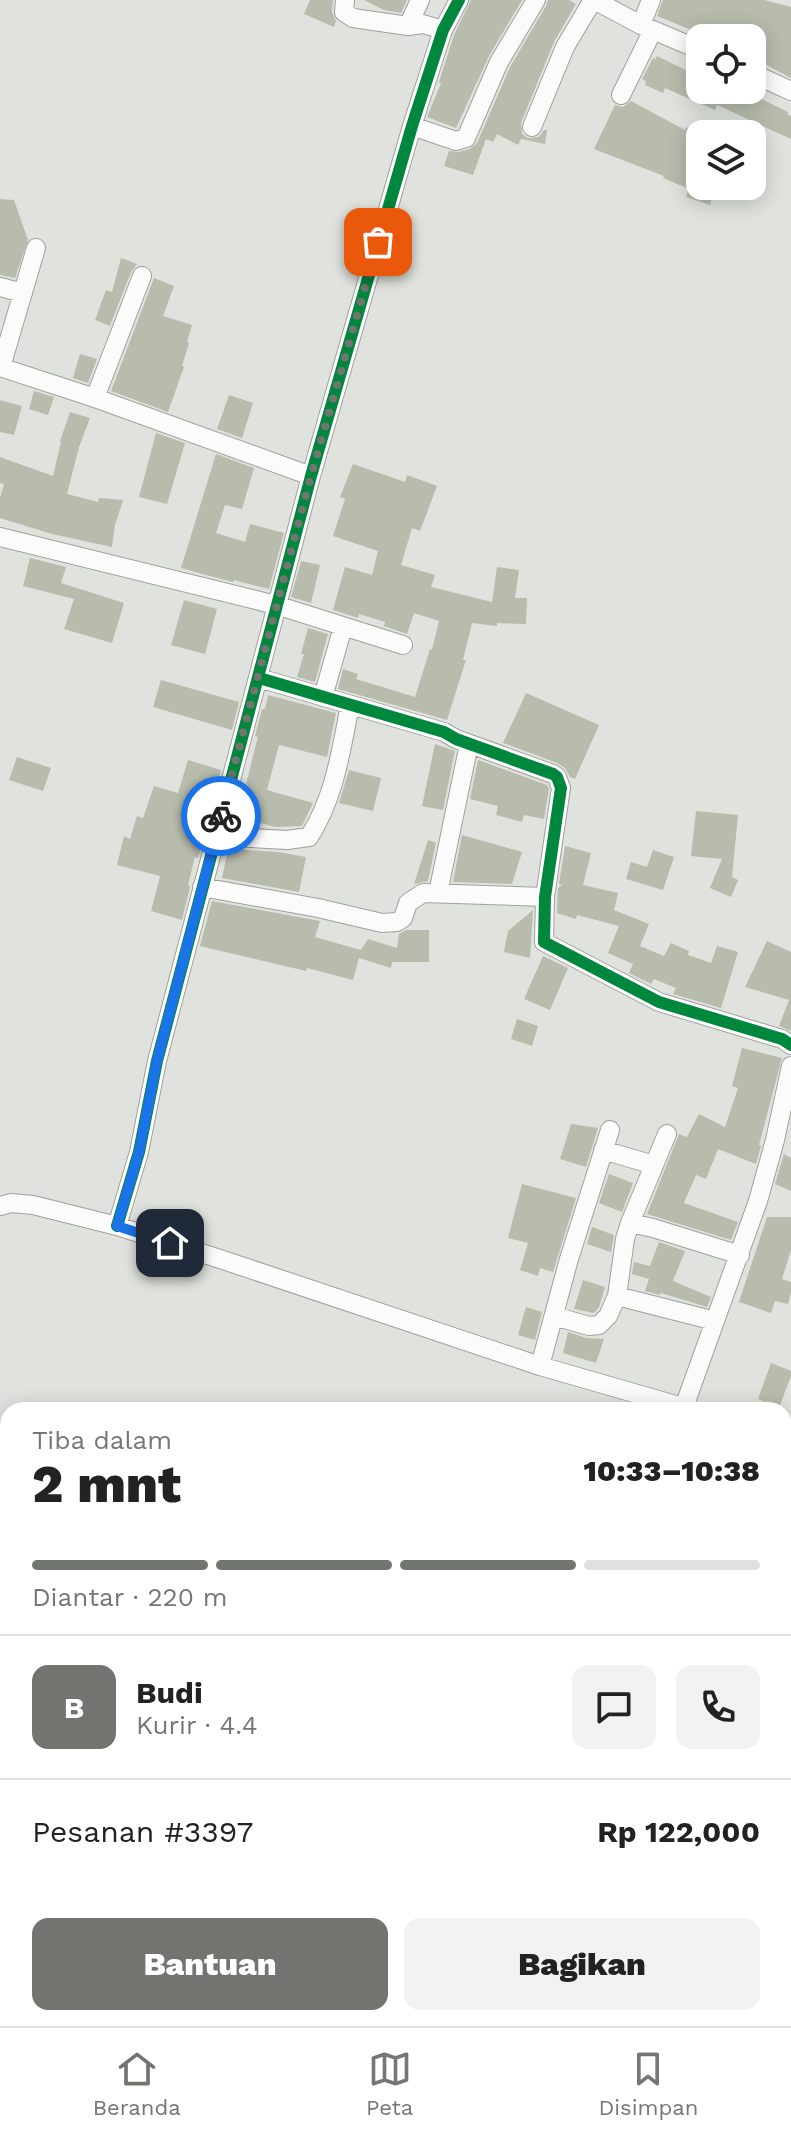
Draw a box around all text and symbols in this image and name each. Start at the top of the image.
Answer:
map controls [686,24,766,200]
button: locate [686,24,766,104]
button: layers [686,120,766,200]
pin [344,208,412,276]
icon: bag [356,220,400,264]
courier [181,776,261,856]
icon: bike [199,794,243,838]
pin [136,1209,204,1277]
icon: home [148,1221,192,1265]
text: Tiba dalam [32,1425,172,1455]
text: 10:33–10:38 [583,1453,760,1488]
text: 2 mnt [32,1454,181,1515]
text: Diantar · 220 m [32,1582,228,1612]
button: chat [572,1665,656,1749]
button: phone [676,1665,760,1749]
text: Budi [136,1675,203,1710]
text: B [64,1690,84,1725]
text: Kurir · 4.4 [136,1710,258,1740]
text: Pesanan #3397 [32,1814,253,1849]
text: Rp 122,000 [597,1814,760,1849]
button: Bantuan [32,1918,388,2010]
button: Bagikan [404,1918,760,2010]
tab: Beranda [93,2047,181,2120]
tab: Peta [366,2047,413,2120]
tab: Disimpan [598,2047,698,2120]

